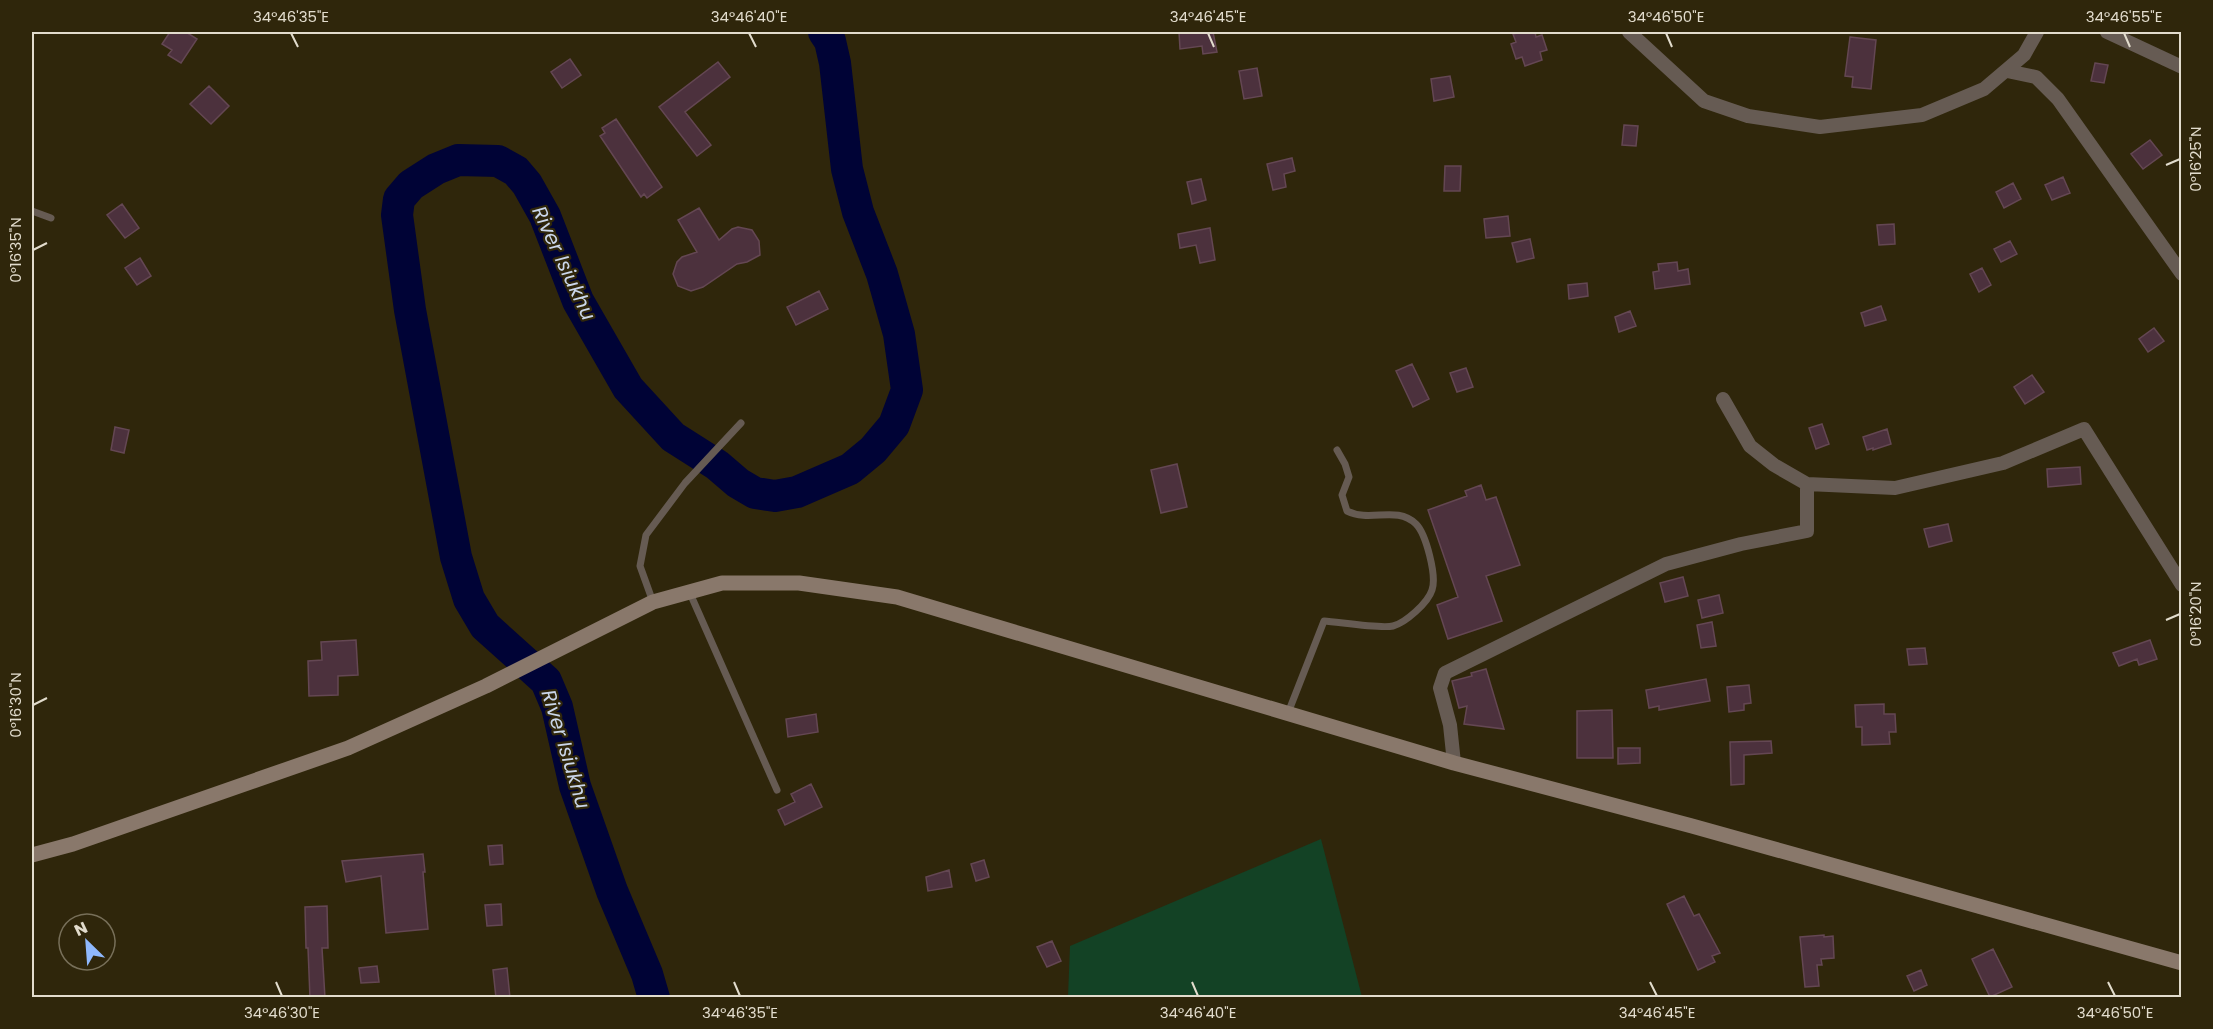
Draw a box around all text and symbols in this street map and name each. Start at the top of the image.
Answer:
text: 34°46'35"E [253,6,329,27]
text: 34°46'40"E [711,6,787,27]
text: 34°46'45"E [1170,6,1246,27]
text: 34°46'50"E [1628,6,1704,27]
text: 34°46'55"E [2086,6,2162,27]
text: 0°16'25"N [2185,126,2206,192]
water label: River Isiukhu [525,201,603,325]
text: 0°16'35"N [5,217,26,283]
text: 0°16'20"N [2185,581,2206,647]
text: 0°16'30"N [5,672,26,738]
water label: River Isiukhu [535,686,597,812]
north arrow [57,912,117,972]
text: N [71,916,91,942]
text: 34°46'30"E [244,1002,320,1023]
text: 34°46'35"E [702,1002,778,1023]
text: 34°46'40"E [1160,1002,1236,1023]
text: 34°46'45"E [1619,1002,1695,1023]
text: 34°46'50"E [2077,1002,2153,1023]

